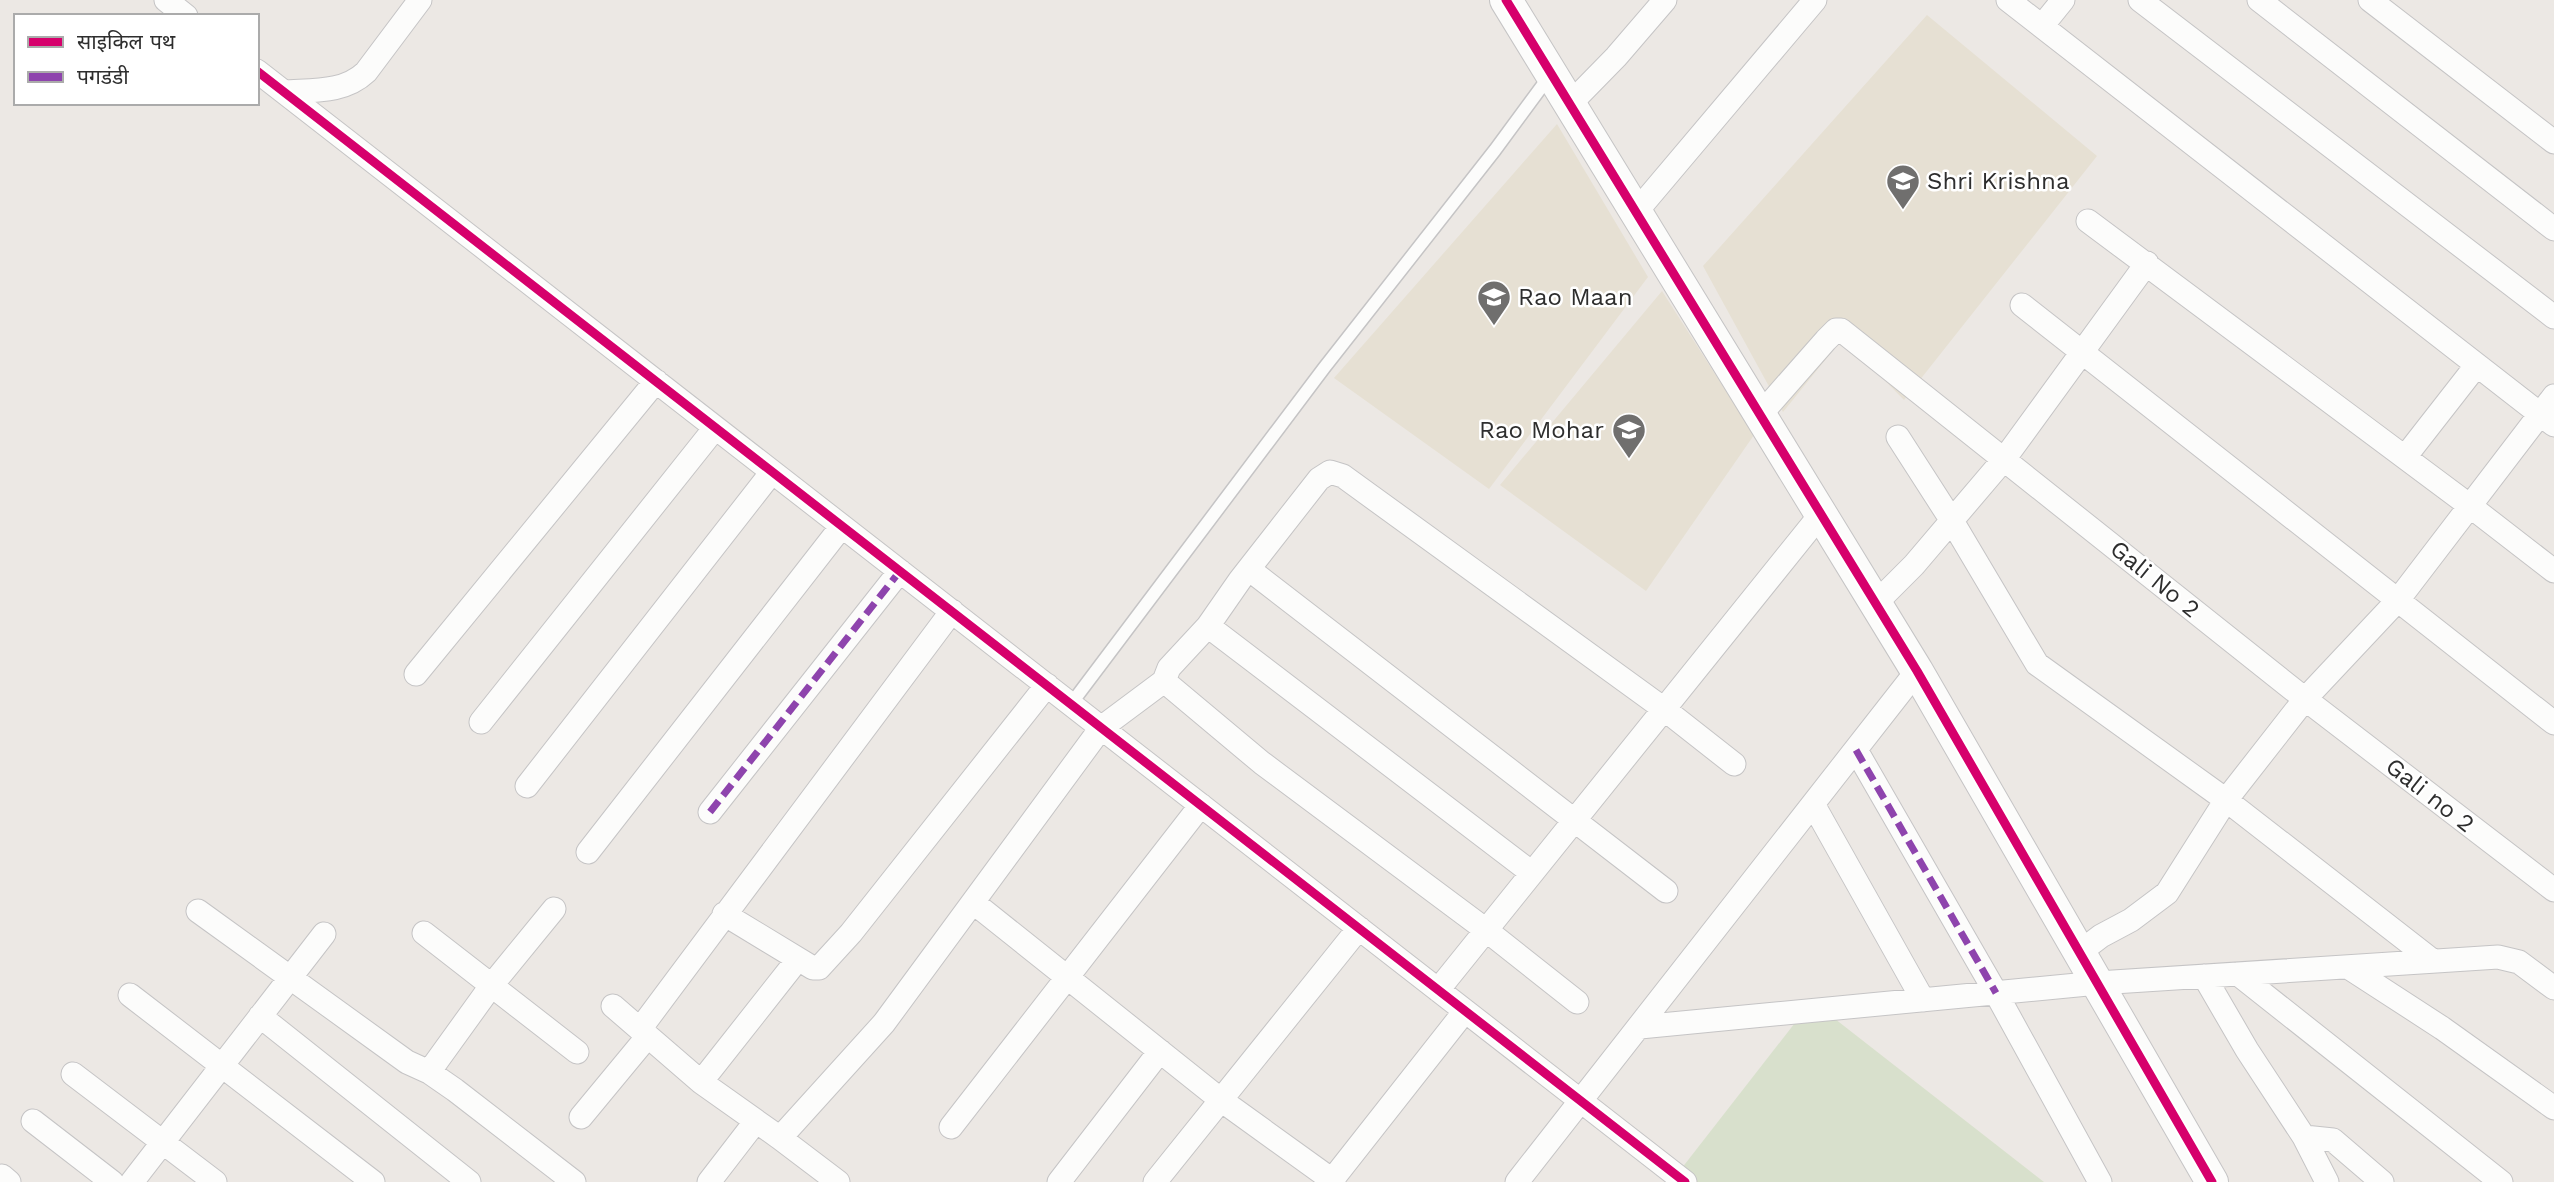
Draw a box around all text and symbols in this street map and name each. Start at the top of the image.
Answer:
legend [14,14,259,105]
text: साइकिल पथ [77,29,176,54]
text: पगडंडी [77,64,129,89]
school or university icon: Shri Krishna [1884,162,1922,211]
place label: Shri Krishna [1927,167,2069,195]
school or university icon: Rao Maan [1475,278,1513,327]
place label: Rao Maan [1518,283,1633,311]
school or university icon: Rao Mohar [1610,411,1648,460]
place label: Rao Mohar [1479,416,1604,444]
street label: Gali No 2 [2105,534,2205,624]
street label: Gali no 2 [2380,752,2480,838]

